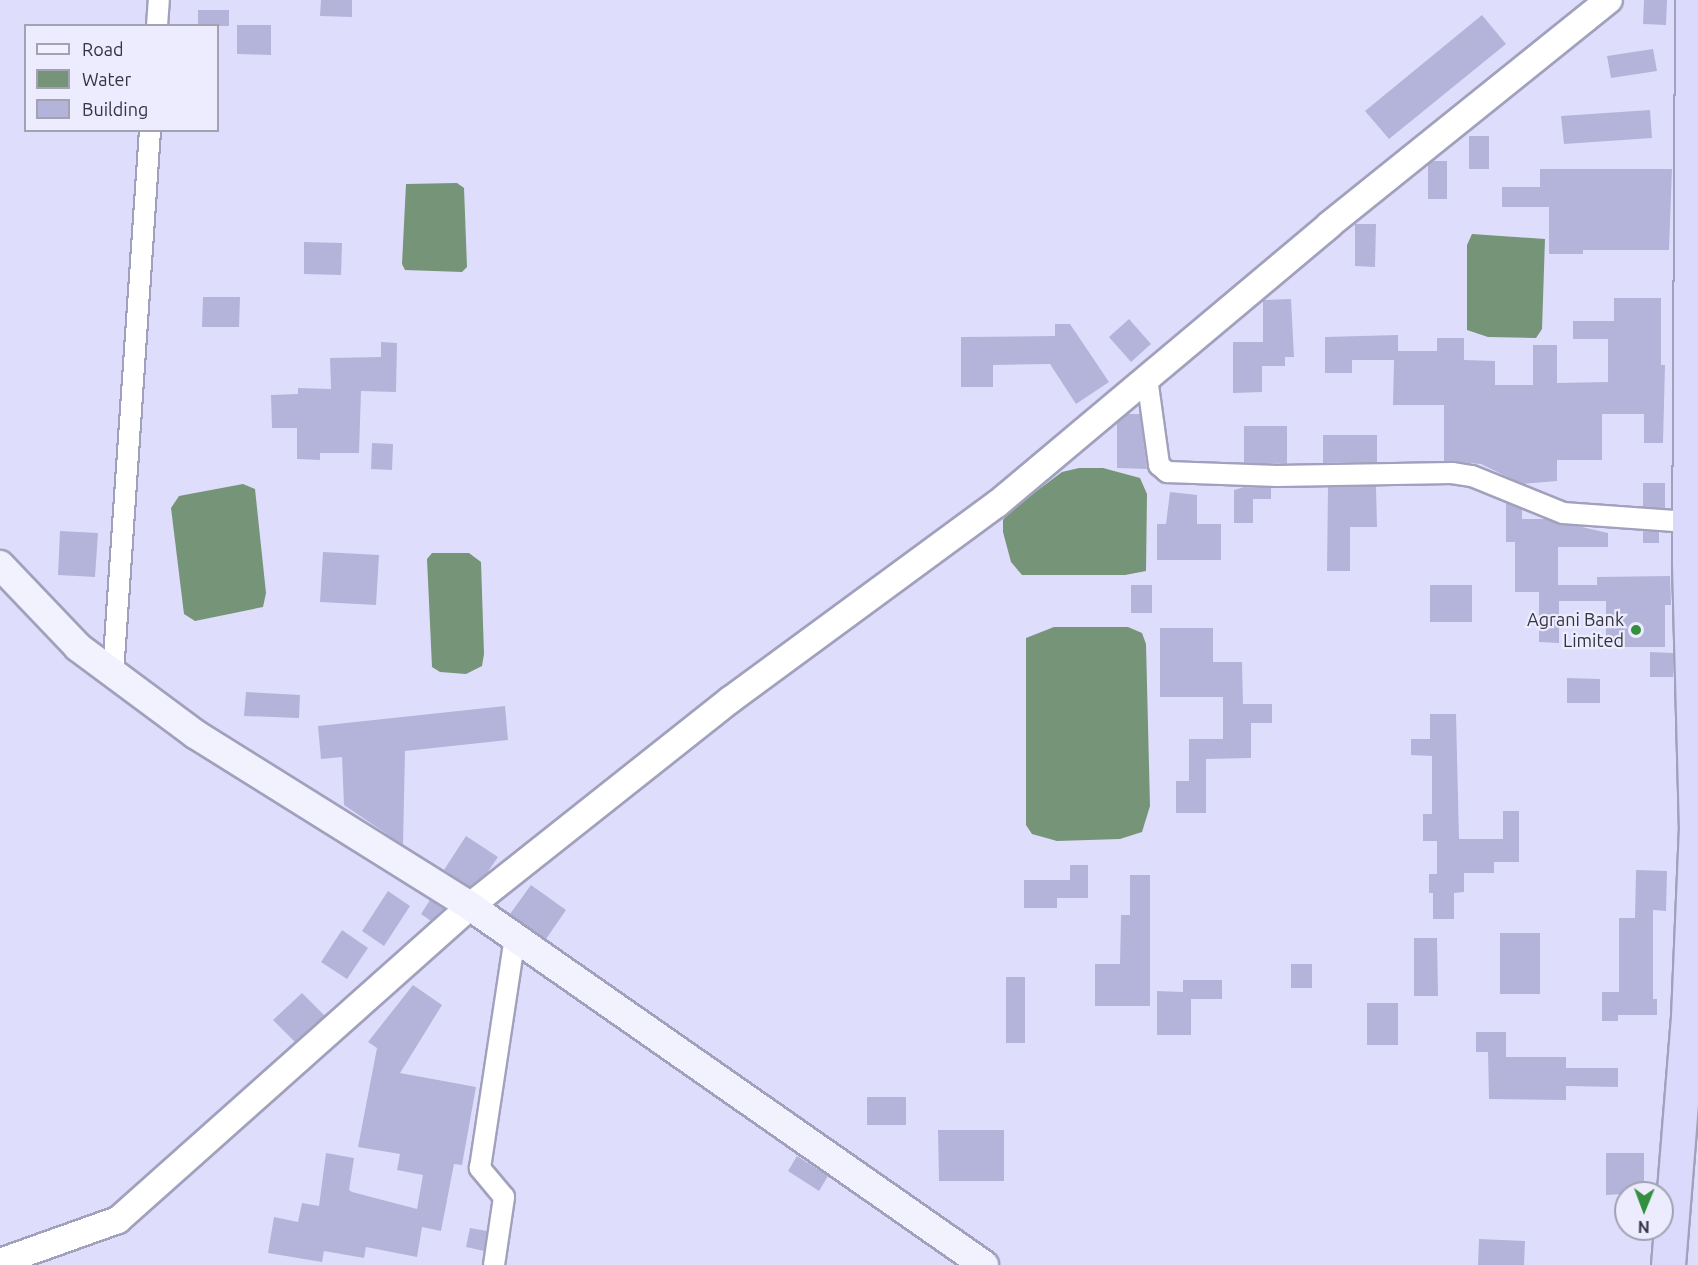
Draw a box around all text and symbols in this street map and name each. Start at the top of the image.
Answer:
legend [24,24,219,132]
text: Road [82,39,124,59]
text: Water [82,69,131,89]
text: Building [82,99,148,119]
place label: Agrani Bank Limited [1527,609,1624,652]
marker: Agrani Bank Limited [1629,623,1643,637]
north arrow [1614,1181,1674,1241]
text: N [1638,1218,1650,1236]

